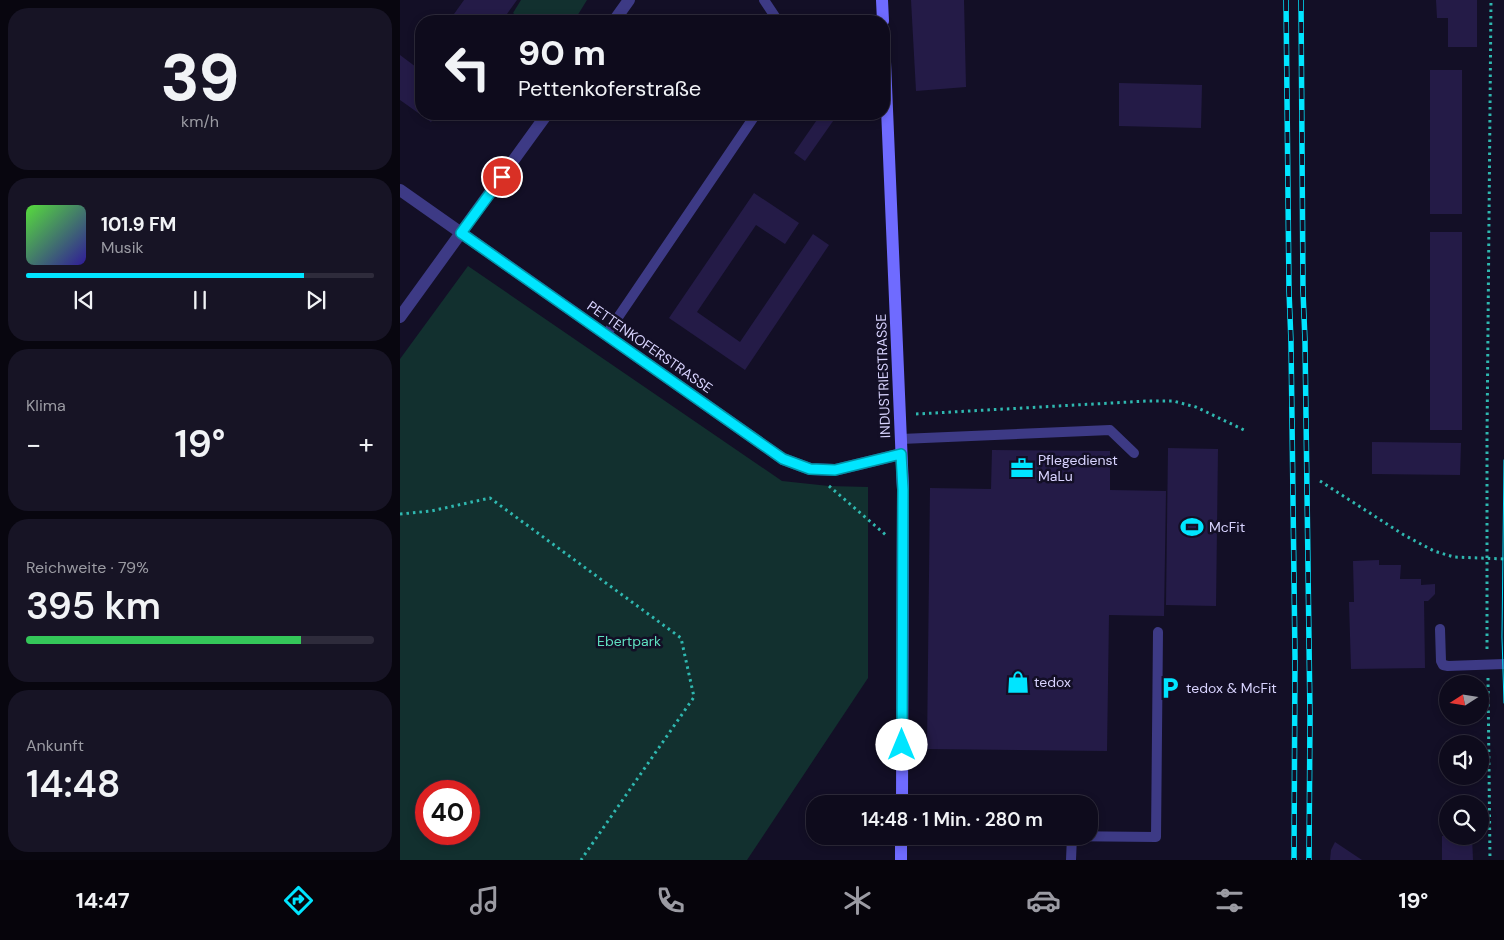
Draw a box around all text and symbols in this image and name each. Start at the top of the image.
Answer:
text: 90 m [518,30,606,76]
icon: left [435,35,500,100]
text: 39 [161,36,239,120]
text: Pettenkoferstraße [518,74,701,103]
text: km/h [181,111,219,132]
pin [481,156,523,198]
icon: arrive [488,163,516,191]
text: 101.9 FM [101,212,176,237]
text: Musik [101,237,144,258]
icon: previous [70,286,98,314]
icon: pause [186,286,214,314]
icon: next [302,286,330,314]
street label: PETTENKOFERSTRASSE [584,297,716,397]
street label: INDUSTRIESTRASSE [872,313,894,439]
text: Klima [26,395,66,416]
text: 19° [175,419,225,469]
text: − [26,426,41,463]
text: + [359,426,374,463]
place label: Pflegedienst MaLu [1038,451,1118,485]
office icon: Pflegedienst MaLu [1009,455,1035,481]
sports icon: McFit [1179,514,1205,540]
place label: McFit [1209,518,1245,536]
text: Reichweite · 79% [26,557,149,578]
text: 395 km [26,581,161,631]
park label: Ebertpark [597,632,661,650]
shop icon: tedox [1005,669,1031,695]
place label: tedox [1034,673,1071,691]
parking icon: tedox & McFit [1157,675,1183,701]
north arrow [1439,675,1489,725]
map controls [1439,675,1489,845]
place label: tedox & McFit [1186,679,1277,697]
position arrow [875,718,927,770]
text: Ankunft [26,735,84,756]
button: sound [1439,735,1489,785]
text: 14:48 [26,759,121,809]
speed limit sign: 40 [415,780,480,845]
button: search [1439,795,1489,845]
text: 14:48 · 1 Min. · 280 m [861,807,1043,832]
icon: directions [281,883,316,918]
icon: music [467,883,502,918]
icon: phone [653,883,688,918]
icon: climate [840,883,875,918]
icon: car [1026,883,1061,918]
icon: filters [1212,883,1247,918]
text: 14:47 [76,886,130,915]
text: 19° [1398,886,1428,915]

